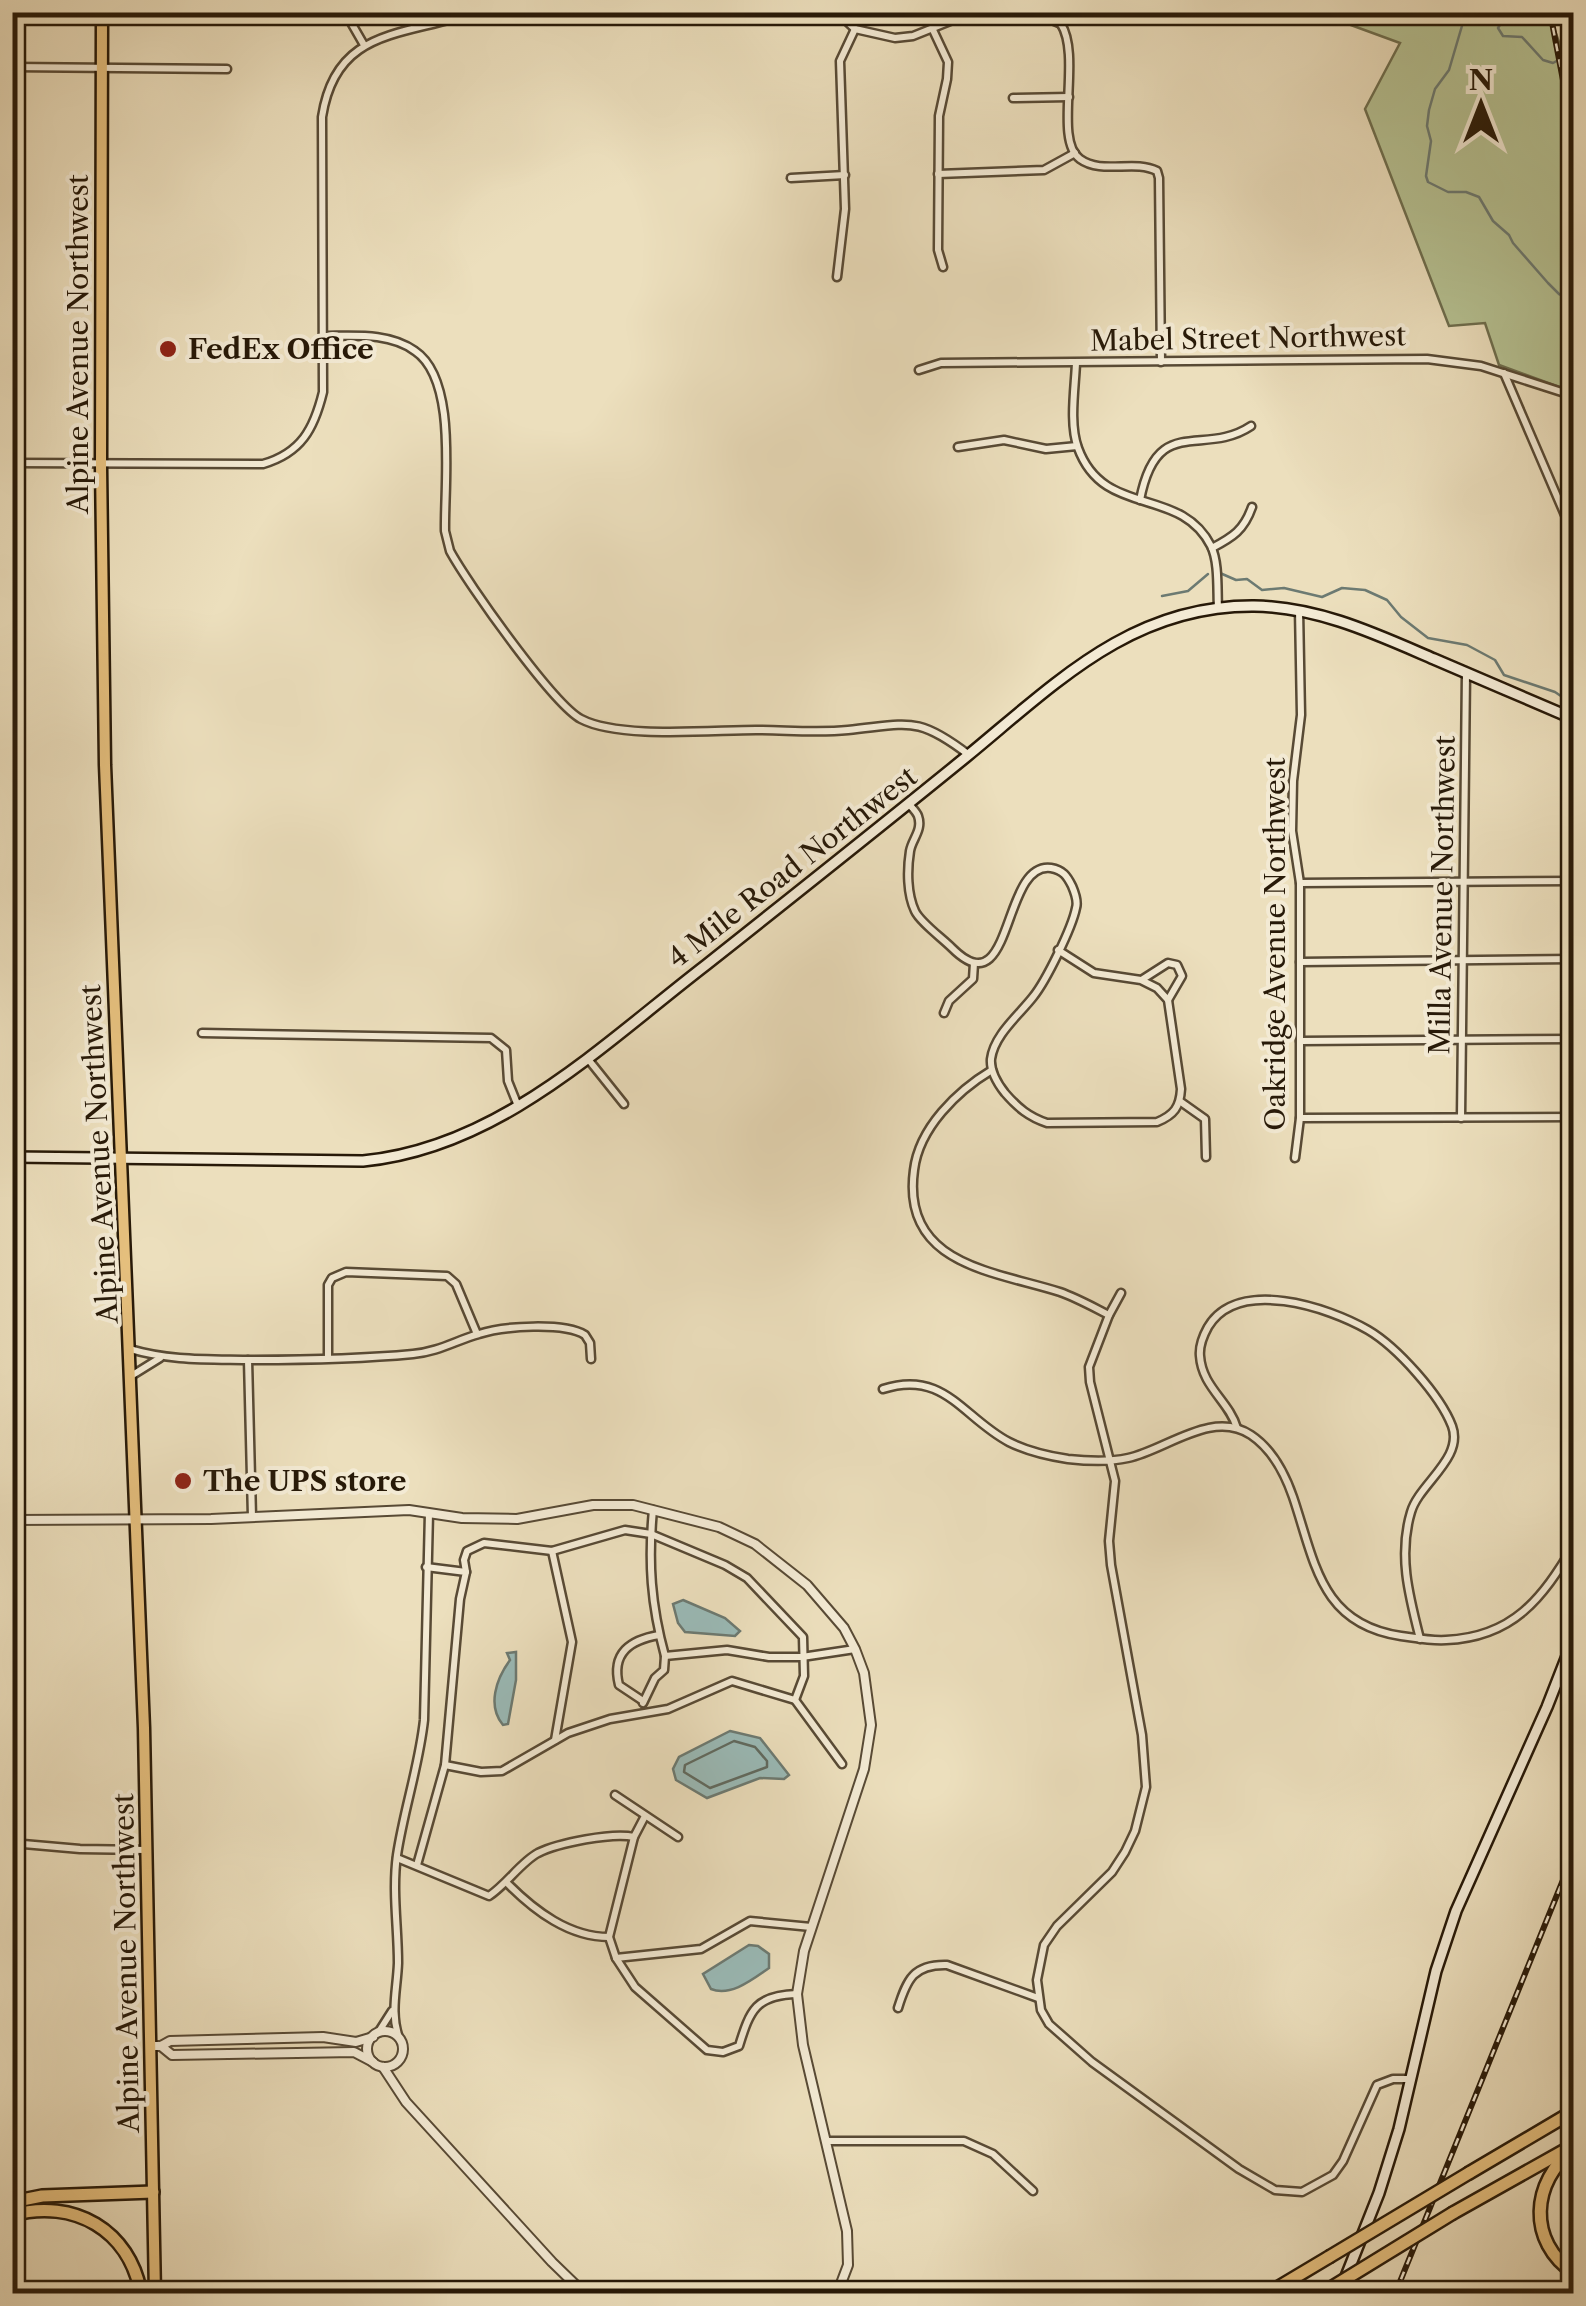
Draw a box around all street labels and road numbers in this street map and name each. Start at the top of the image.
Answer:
street label: Alpine Avenue Northwest [61,174,95,515]
street label: Mabel Street Northwest [1090,318,1406,358]
street label: Milla Avenue Northwest [1422,735,1462,1055]
street label: Oakridge Avenue Northwest [1258,757,1292,1131]
street label: 4 Mile Road Northwest [661,759,923,975]
street label: Alpine Avenue Northwest [73,984,125,1325]
street label: Alpine Avenue Northwest [106,1793,146,2134]

